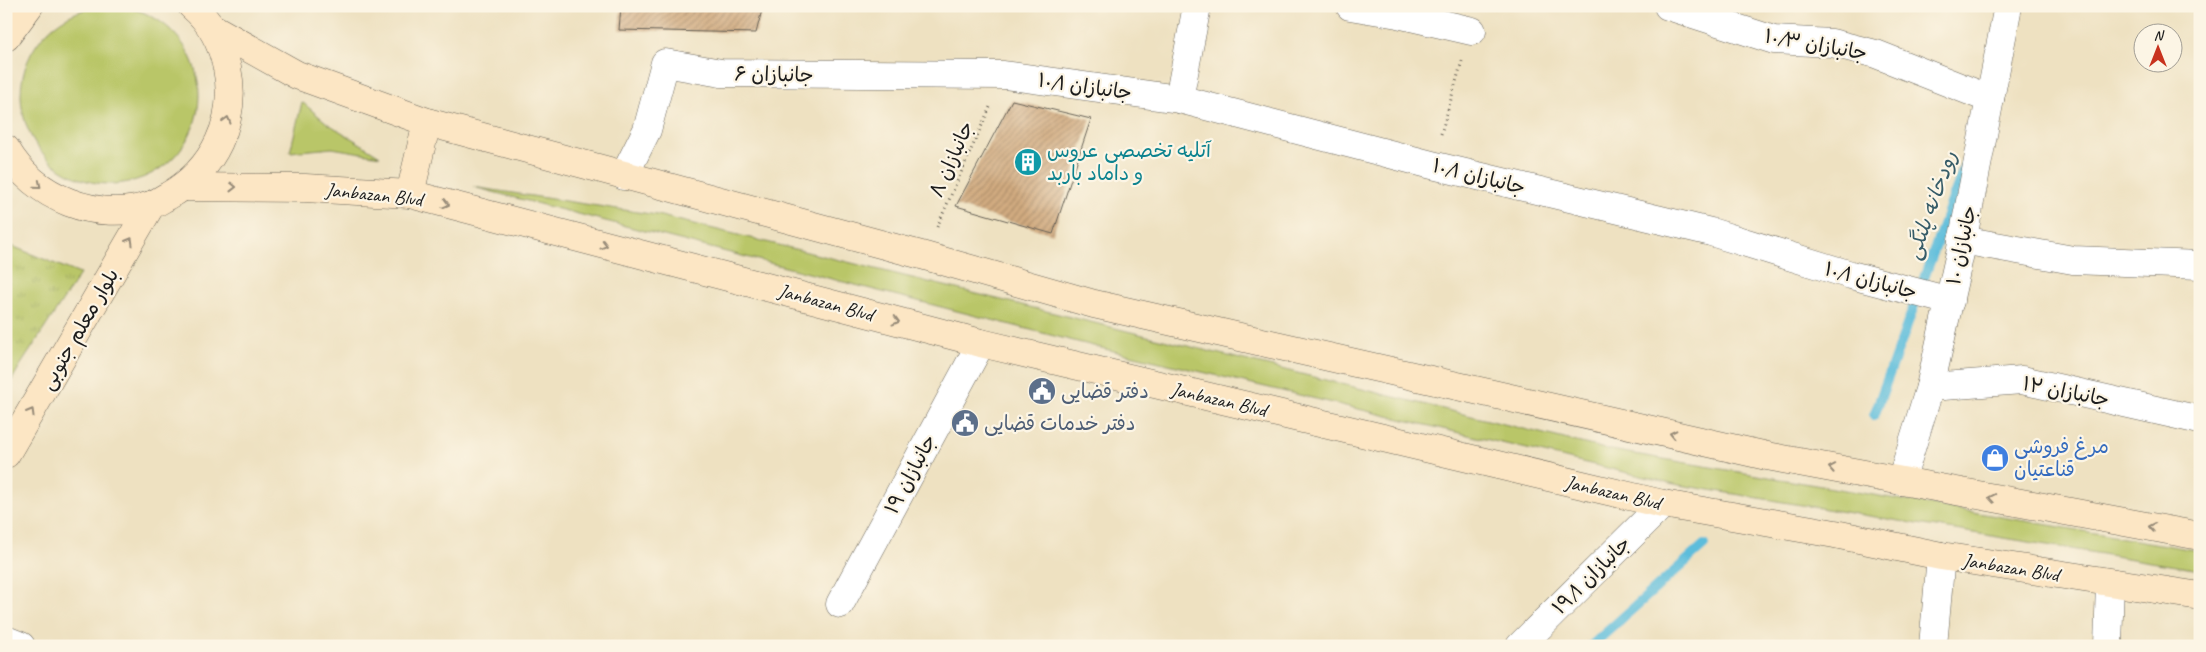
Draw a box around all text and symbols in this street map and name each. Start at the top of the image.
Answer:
north arrow [2134,22,2184,72]
street label: جانبازان ۱۰/۳ [1763,23,1869,66]
text: N [2154,27,2165,44]
street label: جانبازان ۶ [734,61,814,88]
street label: جانبازان ۱۰/۱ [1036,68,1133,105]
one-way arrow [221,116,231,124]
street label: جانبازان ۸ [924,117,979,201]
place label: آتلیه تخصصی عروس و داماد باربد [1047,138,1212,186]
building icon: آتلیه تخصصی عروس و داماد باربد [1013,147,1043,177]
water label: رودخانه پلنگی [1899,147,1964,263]
street label: جانبازان ۱۰/۱ [1430,153,1528,200]
street label: Janbazan Blvd [323,177,427,212]
one-way arrow [33,180,42,189]
one-way arrow [230,182,237,192]
one-way arrow [442,198,451,209]
street label: جانبازان ۱۰ [1941,203,1982,287]
one-way arrow [124,237,134,246]
one-way arrow [599,239,608,250]
street label: جانبازان ۱۰/۱ [1822,256,1920,305]
street label: بلوار معلم جنوبی [35,264,126,395]
street label: Janbazan Blvd [775,278,879,328]
one-way arrow [892,315,901,326]
street label: جانبازان ۱۲ [2020,371,2111,412]
public building icon: دفتر قضایی [1027,376,1057,406]
street label: Janbazan Blvd [1168,376,1272,423]
place label: دفتر قضایی [1061,379,1149,404]
one-way arrow [24,408,34,417]
public building icon: دفتر خدمات قضایی [950,408,980,438]
place label: دفتر خدمات قضایی [984,411,1135,436]
street label: جانبازان ۱۹ [879,430,942,518]
one-way arrow [1669,430,1678,440]
place label: مرغ فروشی قناعتیان [2014,434,2109,482]
shop icon: مرغ فروشی قناعتیان [1980,443,2010,473]
one-way arrow [1828,463,1837,473]
street label: Janbazan Blvd [1562,469,1666,516]
one-way arrow [1988,493,1996,503]
one-way arrow [2147,522,2156,533]
street label: جانبازان ۱۹/۱ [1547,531,1636,620]
street label: Janbazan Blvd [1960,547,2064,588]

